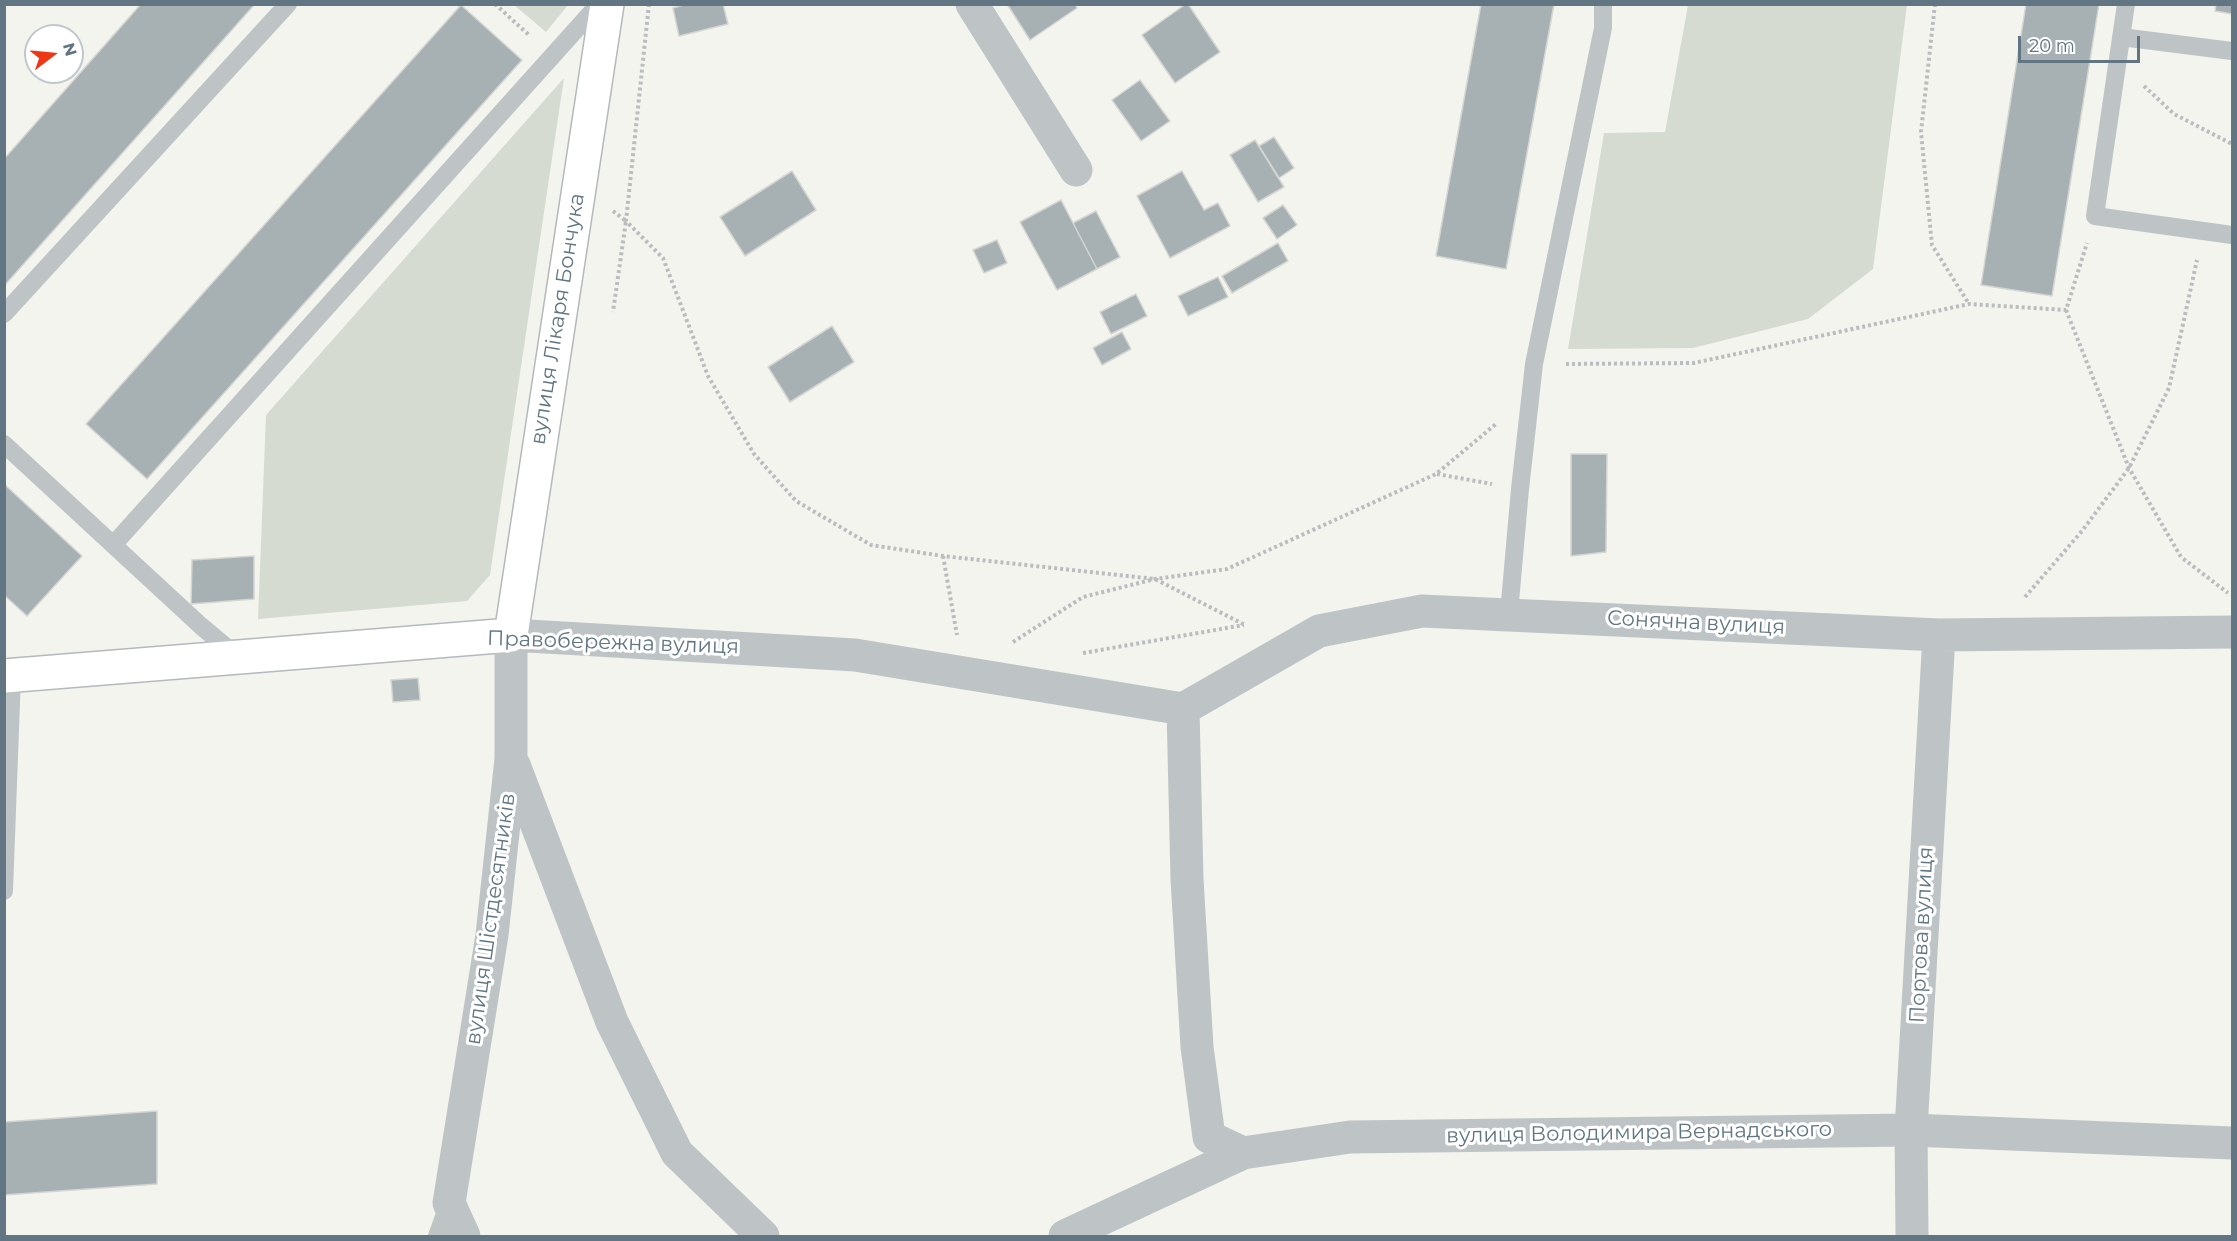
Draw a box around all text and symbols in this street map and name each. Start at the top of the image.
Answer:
north arrow [24,24,84,84]
scale bar [2021,24,2142,62]
text: 20 m [2029,35,2075,57]
text: N [59,41,81,58]
street label: вулиця Лікаря Бончука [526,191,590,447]
street label: Сонячна вулиця [1606,606,1786,640]
street label: Правобережна вулиця [487,626,739,660]
street label: вулиця Шістдесятників [461,791,521,1047]
street label: Портова вулиця [1905,846,1939,1024]
street label: вулиця Володимира Вернадського [1446,1117,1832,1149]

